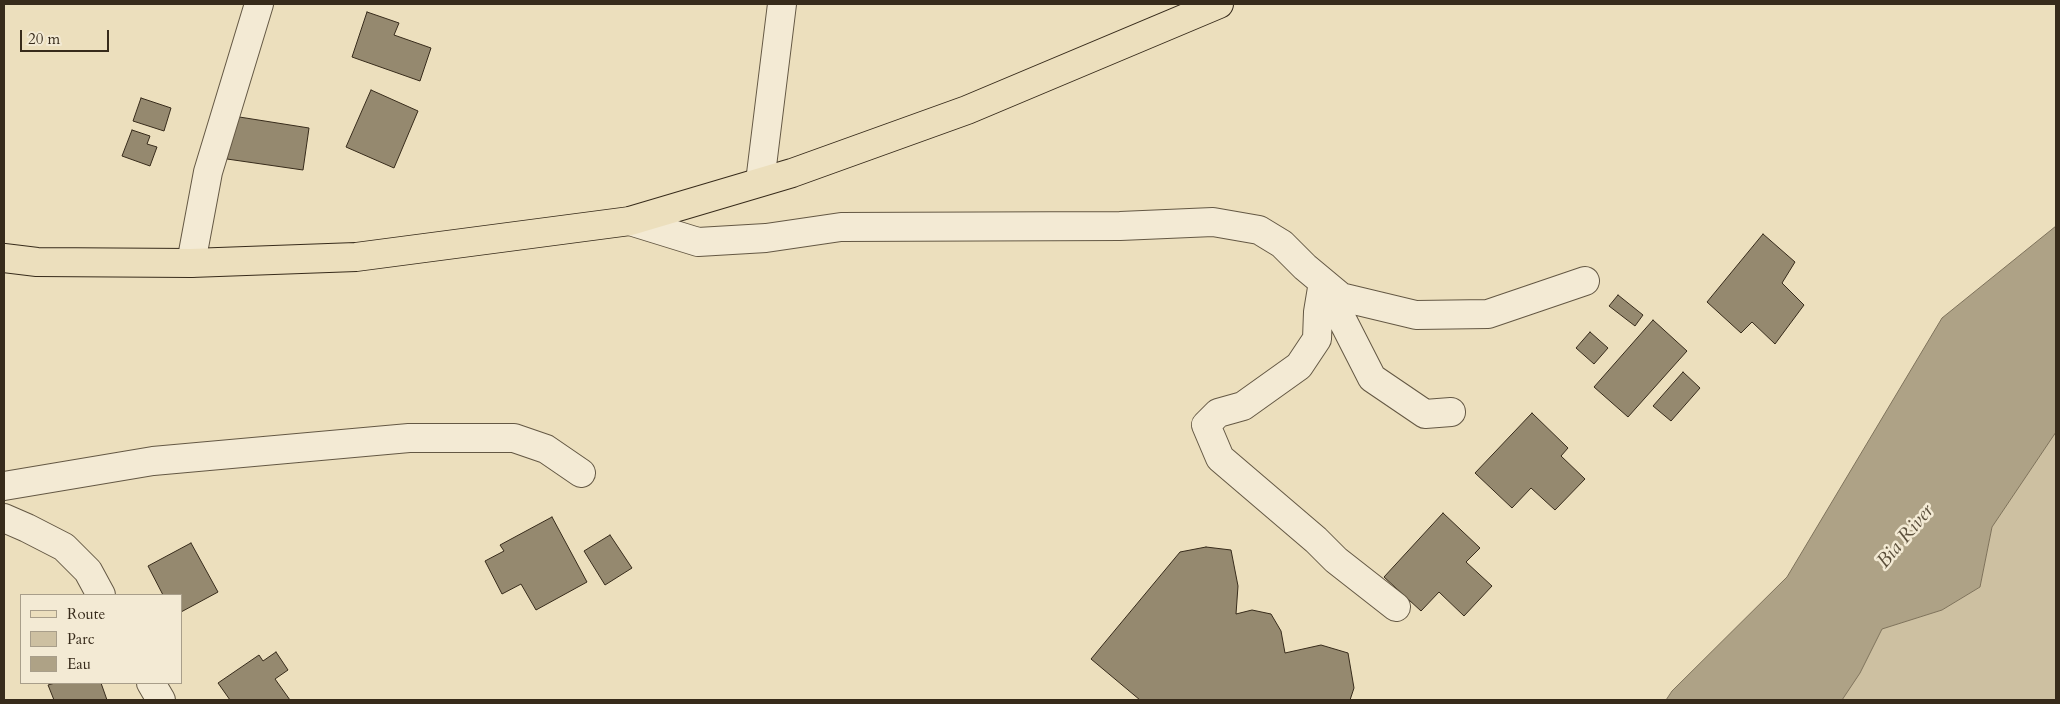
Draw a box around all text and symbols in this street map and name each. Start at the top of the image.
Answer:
scale bar [22,20,111,52]
text: 20 m [28,29,60,49]
water label: Bia River [1872,500,1940,574]
legend [20,594,182,684]
text: Route [67,604,105,624]
text: Parc [67,629,95,649]
text: Eau [67,654,91,674]

